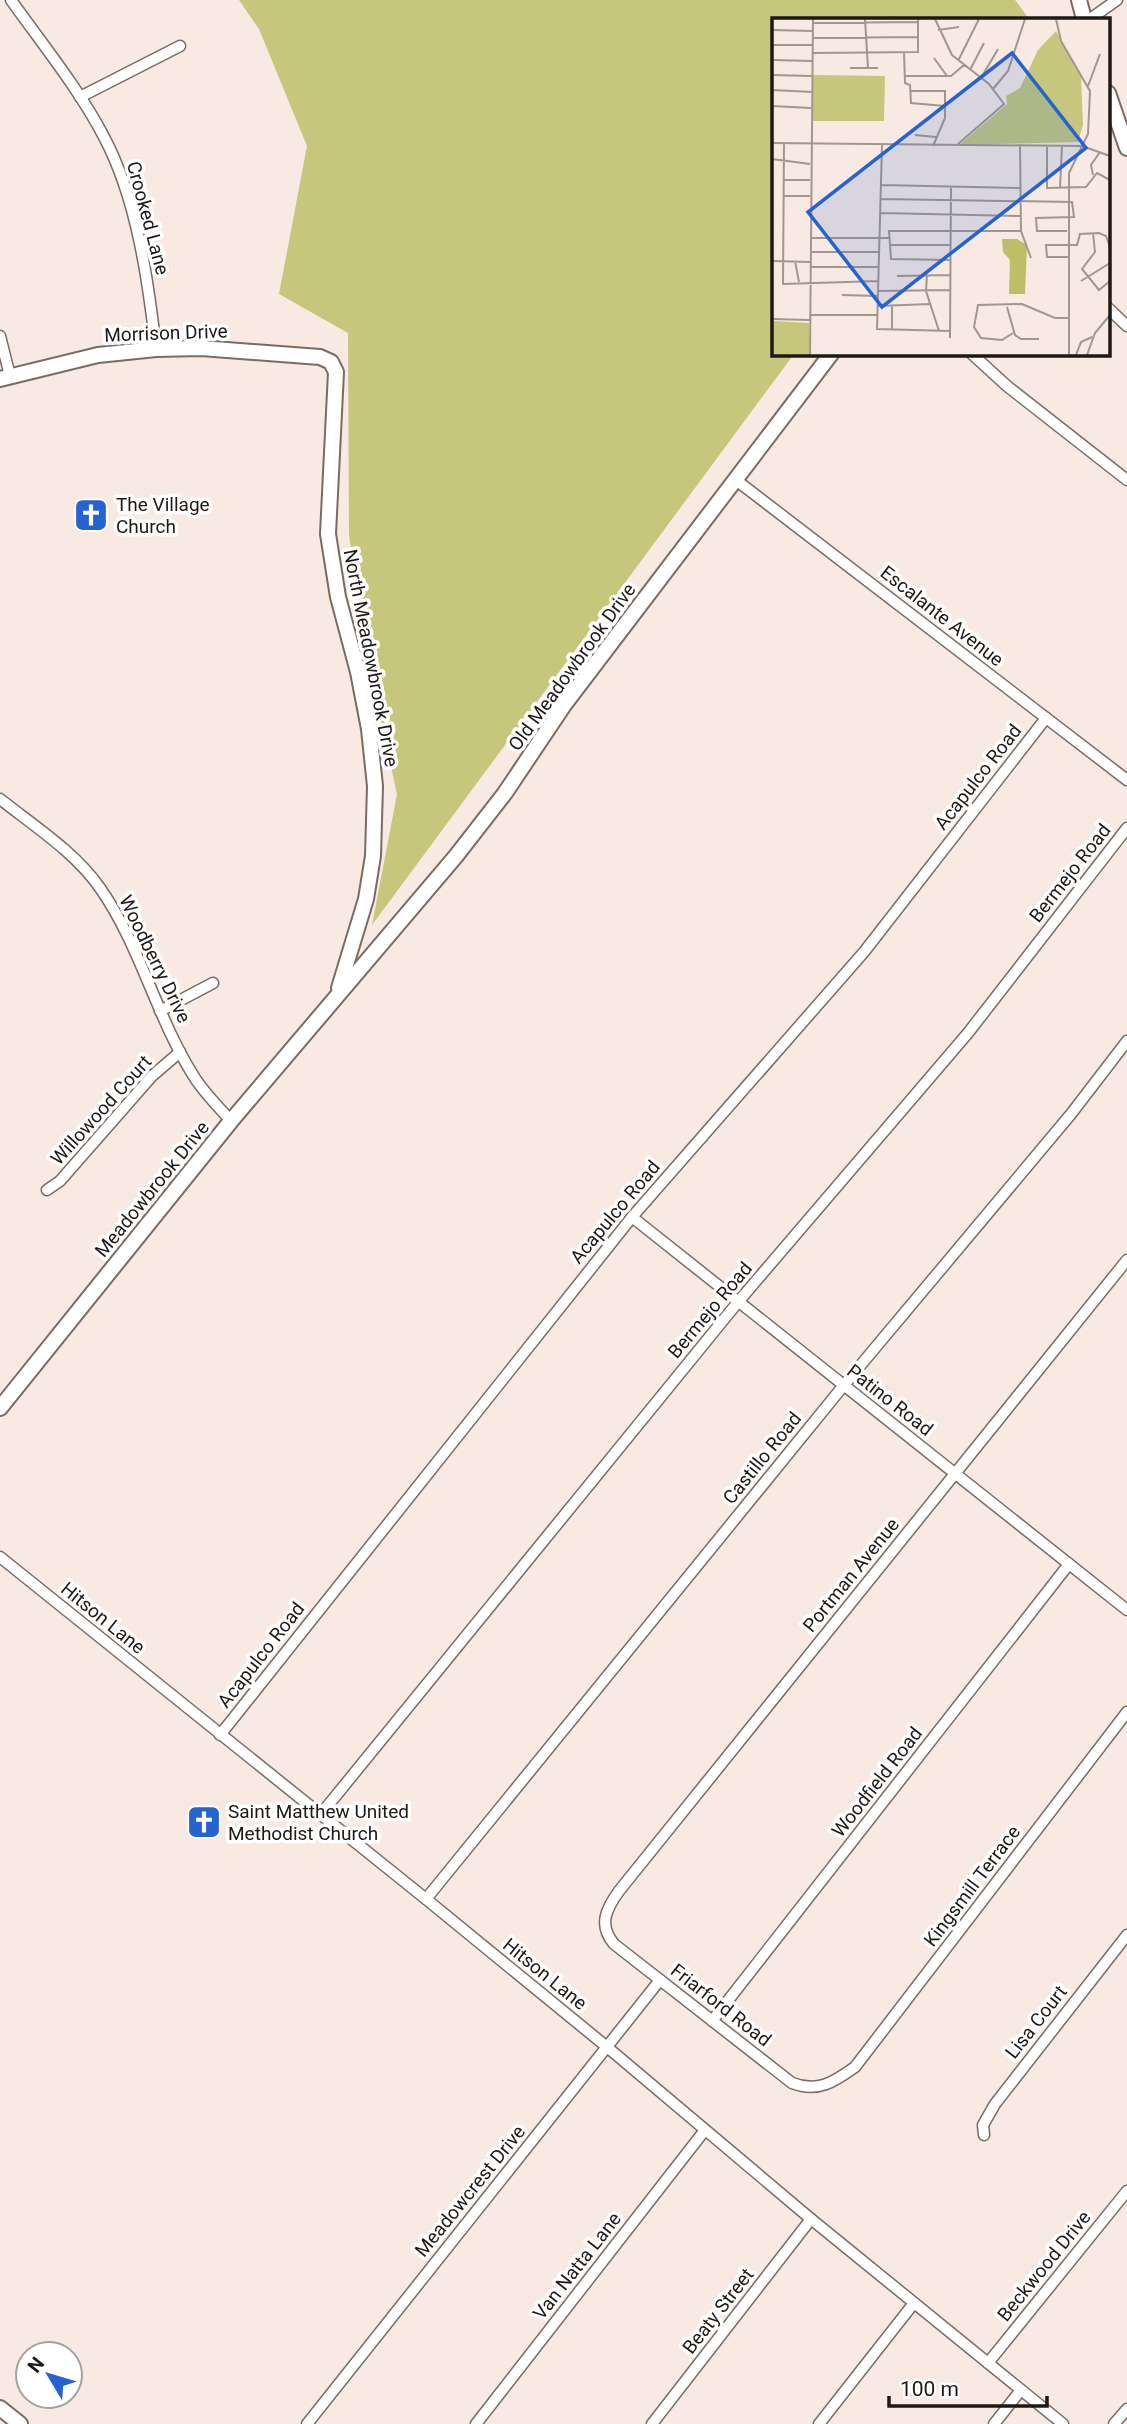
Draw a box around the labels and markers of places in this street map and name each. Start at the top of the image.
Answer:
place label: The Village Church [116,493,210,538]
church icon: The Village Church [72,496,110,534]
place label: Saint Matthew United Methodist Church [228,1800,409,1845]
church icon: Saint Matthew United Methodist Church [185,1803,223,1841]

